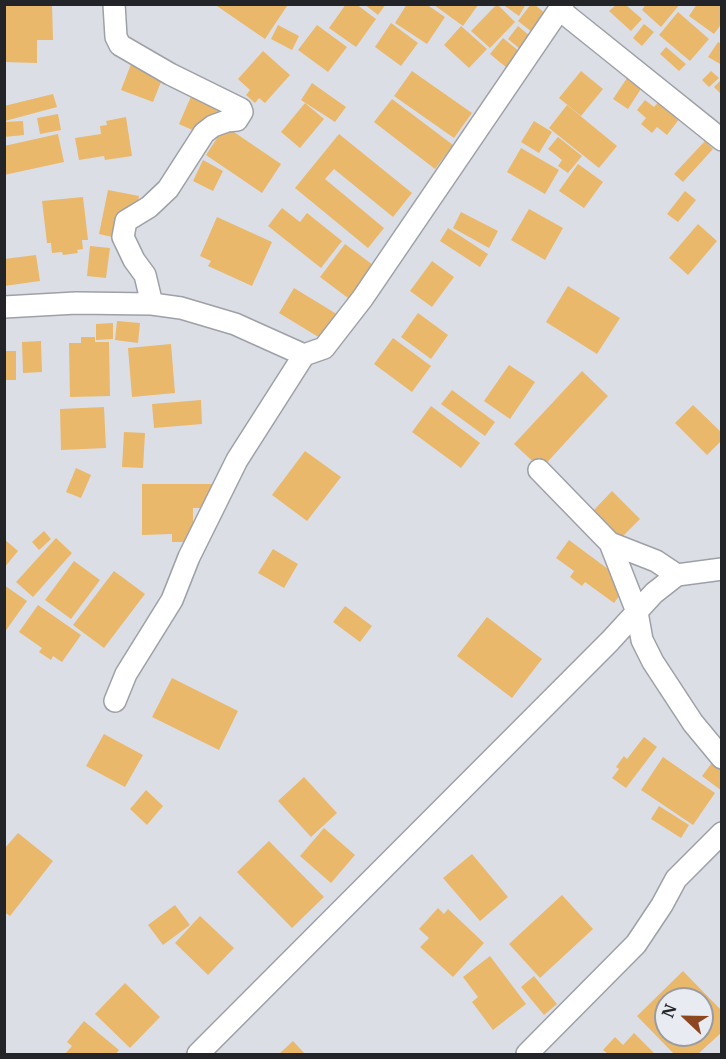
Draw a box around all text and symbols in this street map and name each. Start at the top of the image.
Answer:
north arrow [654,987,714,1047]
text: N [658,1001,681,1021]

